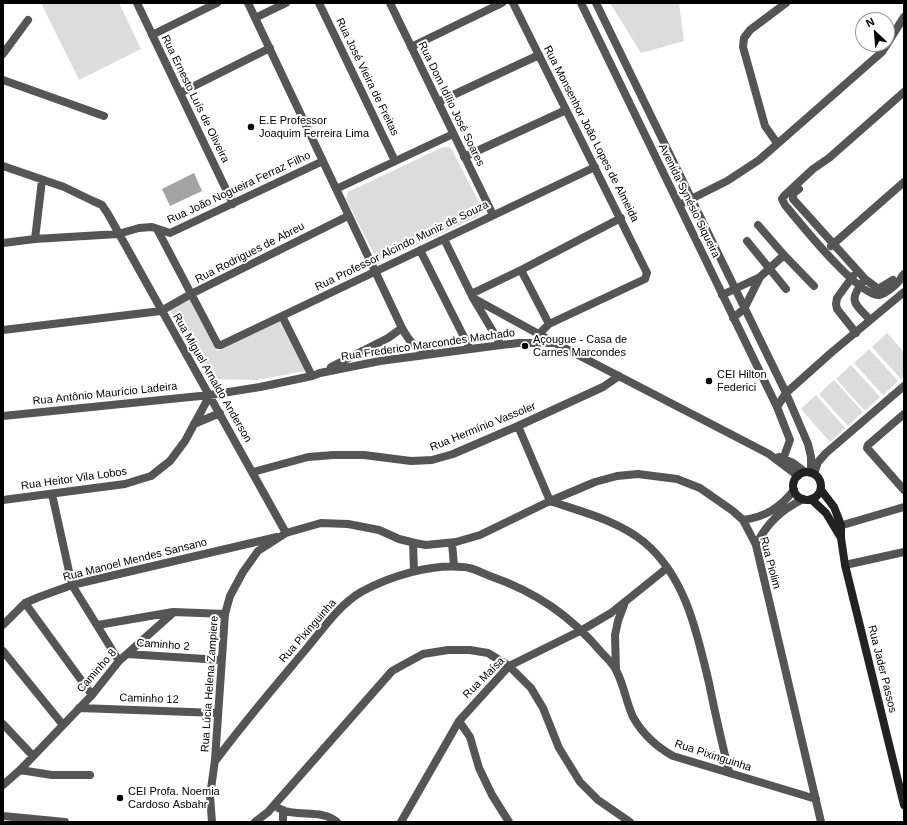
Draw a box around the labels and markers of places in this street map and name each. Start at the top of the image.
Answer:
place label: E.E Professor Joaquim Ferreira Lima [259,114,369,140]
marker: E.E Professor Joaquim Ferreira Lima [246,122,256,132]
place label: Açougue - Casa de Carnes Marcondes [533,333,627,359]
marker: Açougue - Casa de Carnes Marcondes [520,341,530,351]
place label: CEI Hilton Federici [717,368,767,394]
marker: CEI Hilton Federici [704,376,714,386]
place label: CEI Profa. Noemia Cardoso Asbahr [128,785,220,811]
marker: CEI Profa. Noemia Cardoso Asbahr [115,793,125,803]

